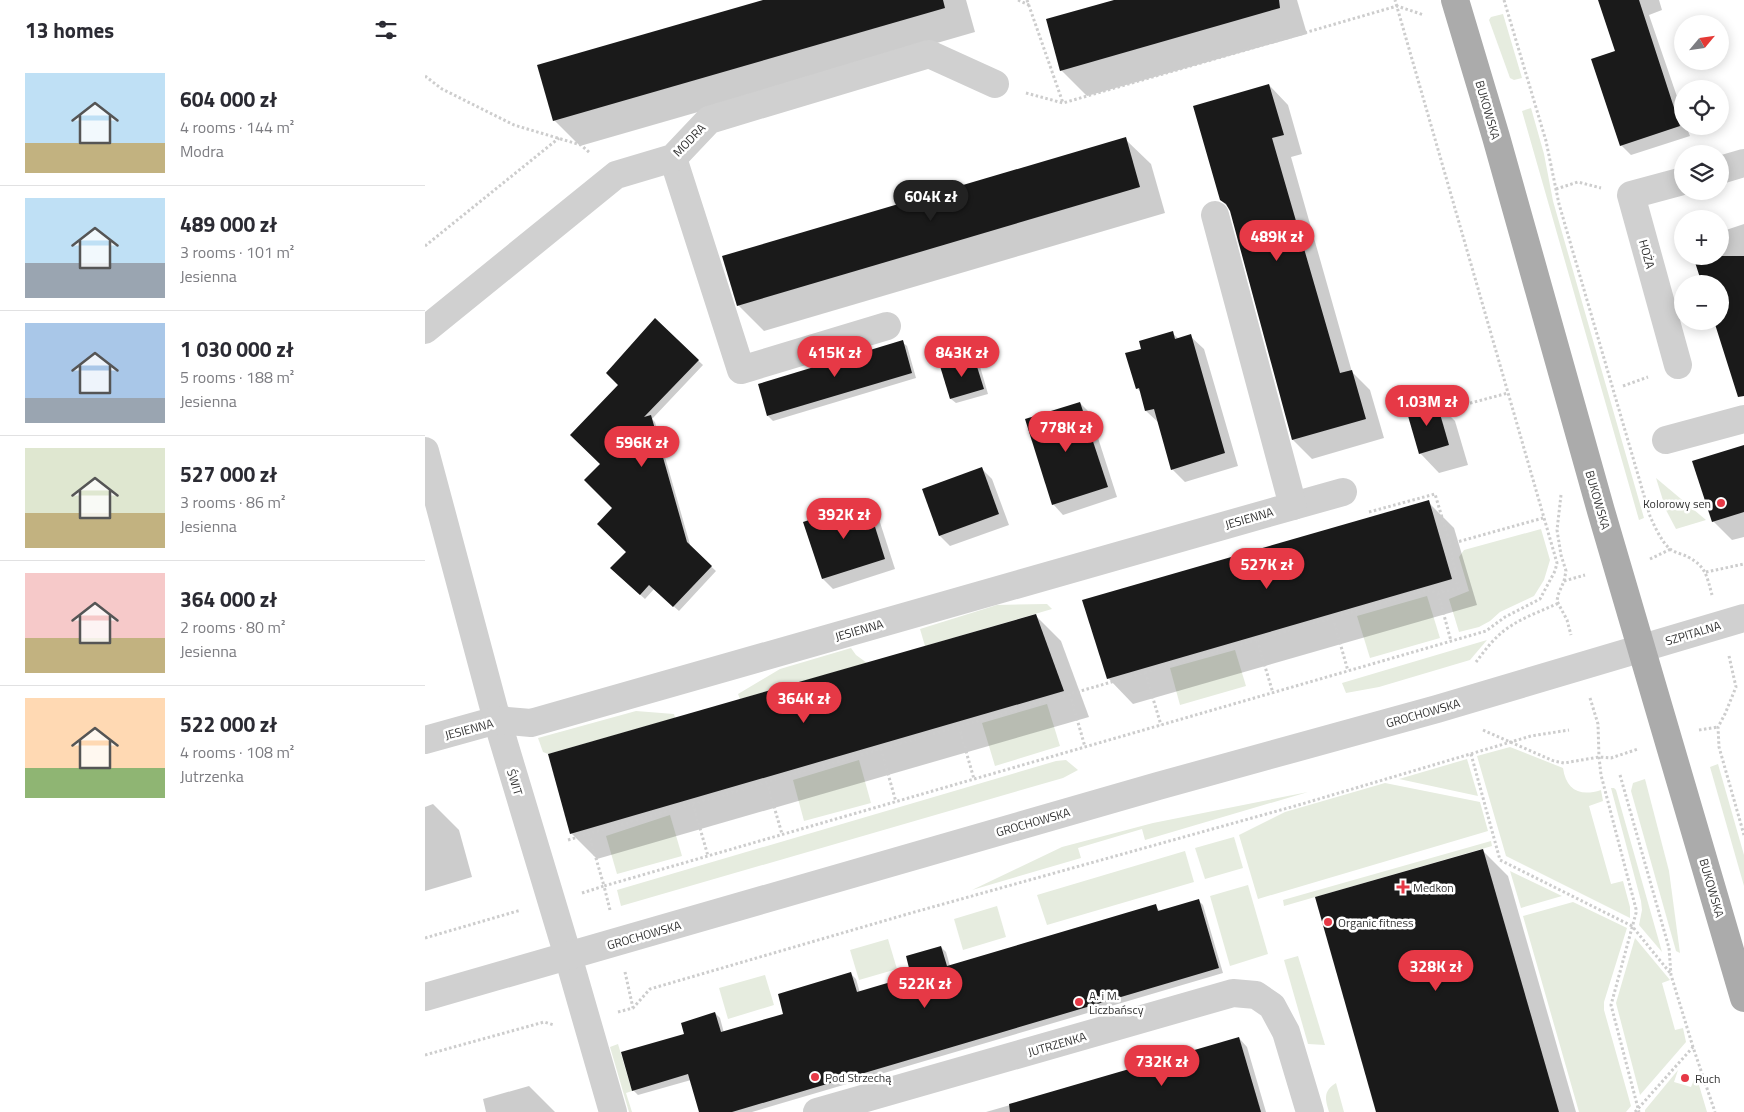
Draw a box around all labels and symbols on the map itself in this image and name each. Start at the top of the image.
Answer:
north arrow [1674,15,1729,70]
street label: BUKOWSKA [1470,78,1506,142]
street label: MODRA [668,119,710,161]
pin: 604K zł [885,180,977,222]
pin: 489K zł [1231,220,1323,262]
street label: HOŻA [1634,237,1660,271]
pin: 415K zł [789,336,881,378]
pin: 843K zł [916,336,1008,378]
pin: 1.03M zł [1375,384,1479,427]
pin: 778K zł [1020,410,1112,453]
pin: 596K zł [596,426,688,468]
street label: BUKOWSKA [1580,468,1616,532]
place label: Kolorowy sen [1643,494,1711,513]
marker: Kolorowy sen [1715,497,1727,509]
pin: 392K zł [798,498,890,540]
street label: JESIENNA [1223,502,1275,534]
pin: 527K zł [1221,548,1313,590]
street label: JESIENNA [833,614,885,646]
street label: SZPITALNA [1663,616,1723,650]
pin: 364K zł [758,682,850,724]
street label: GROCHOWSKA [1384,693,1462,733]
street label: JESIENNA [443,713,495,745]
street label: ŚWIT [502,767,528,798]
street label: GROCHOWSKA [994,802,1072,842]
street label: BUKOWSKA [1694,856,1730,920]
place label: Medkon [1413,878,1454,897]
marker: Medkon [1397,881,1409,893]
place label: Organic fitness [1338,913,1414,932]
street label: GROCHOWSKA [605,915,683,955]
marker: Organic fitness [1322,916,1334,928]
pin: 328K zł [1390,950,1482,992]
pin: 522K zł [879,966,971,1009]
place label: A. i M. Liczbańscy [1089,986,1144,1019]
marker: A. i M. Liczbańscy [1073,996,1085,1008]
street label: JUTRZENKA [1026,1027,1088,1061]
pin: 732K zł [1116,1044,1208,1087]
place label: Pod Strzechą [825,1068,891,1087]
place label: Ruch [1695,1069,1720,1088]
marker: Pod Strzechą [809,1071,821,1083]
marker: Ruch [1679,1072,1691,1084]

